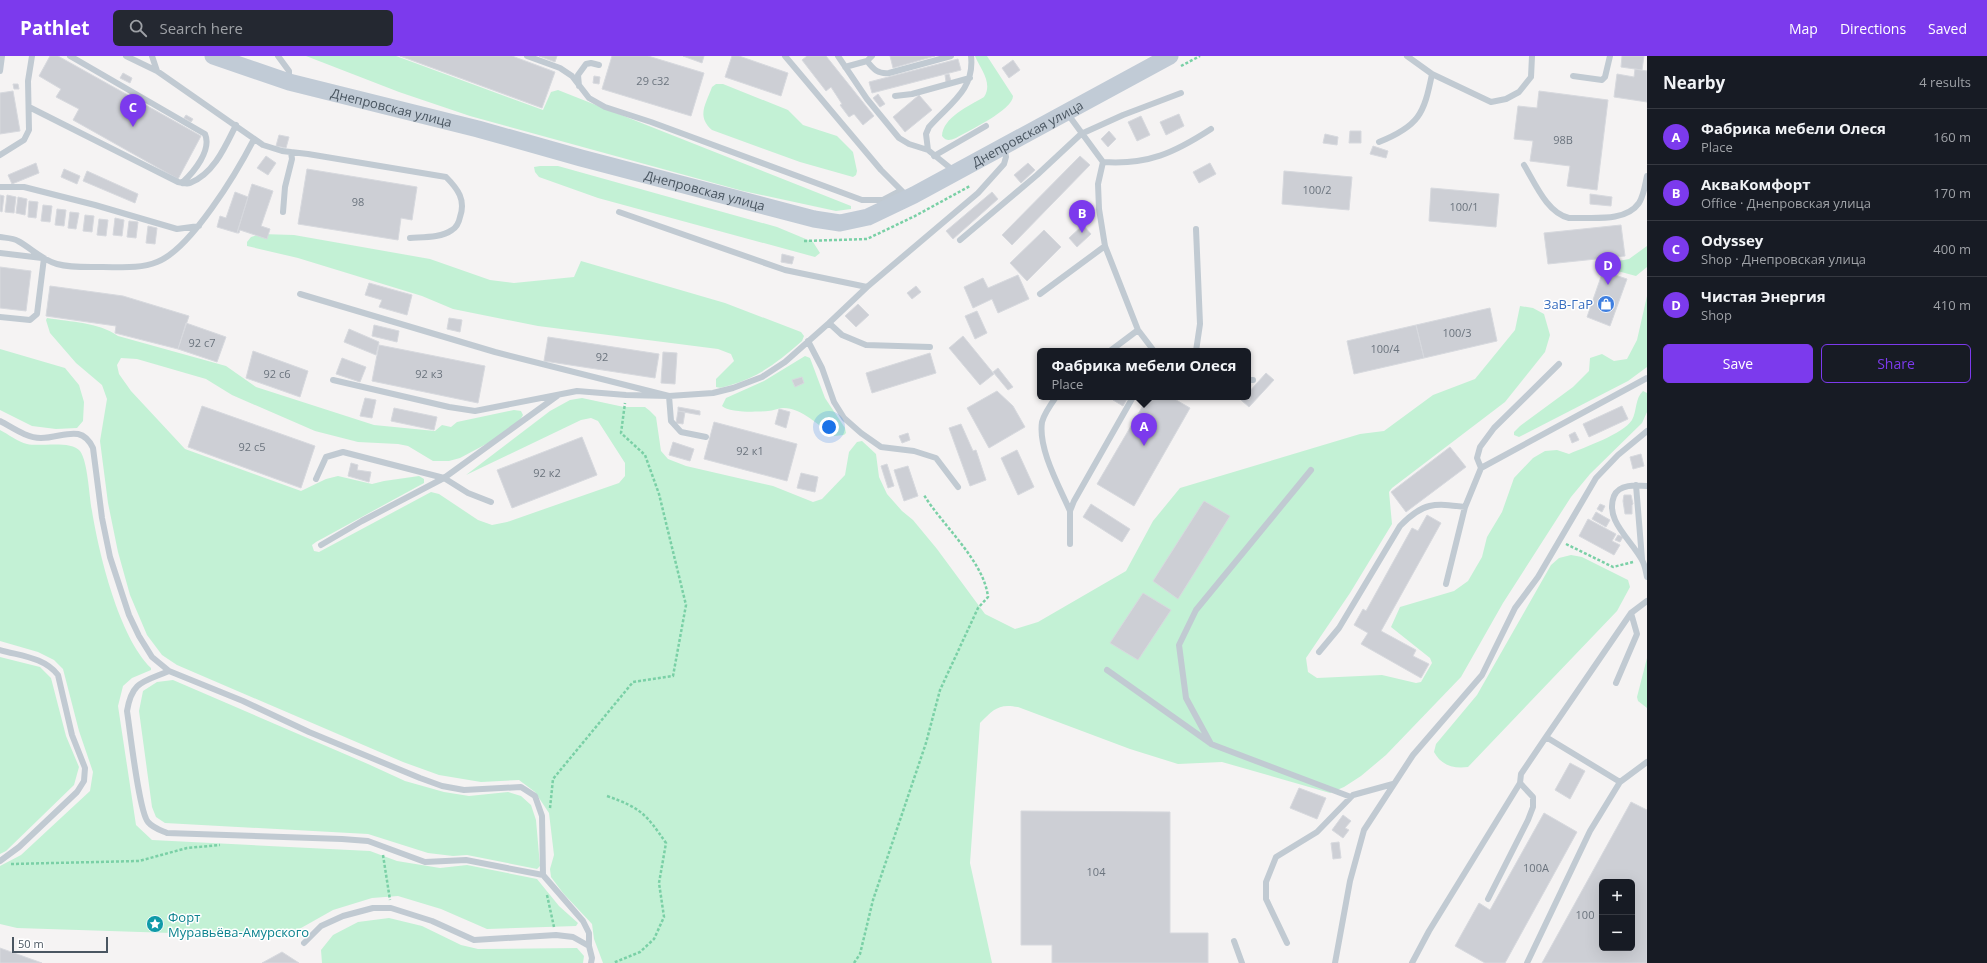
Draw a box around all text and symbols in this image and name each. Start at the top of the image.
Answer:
search box [113,10,393,46]
text: Pathlet [20,15,89,41]
icon: search [127,17,149,39]
text: Search here [159,18,243,38]
text: Map [1789,19,1818,38]
text: Directions [1840,19,1906,38]
text: Saved [1928,19,1967,38]
text: Nearby [1663,71,1725,94]
house number: 29 с32 [636,73,670,88]
text: 4 results [1919,73,1971,91]
street label: Днепровская улица [329,84,454,131]
pin: C [120,94,146,127]
street label: Днепровская улица [969,96,1086,171]
text: Фабрика мебели Олеся [1701,118,1886,138]
text: A [1672,128,1680,146]
text: 160 m [1933,128,1971,146]
house number: 98В [1553,132,1573,147]
text: Place [1701,138,1733,156]
street label: Днепровская улица [642,166,767,215]
text: АкваКомфорт [1701,174,1810,194]
house number: 100/2 [1302,182,1332,197]
text: B [1672,184,1680,202]
text: 170 m [1933,184,1971,202]
house number: 98 [352,194,364,209]
text: Office · Днепровская улица [1701,194,1871,212]
house number: 100/1 [1449,199,1479,214]
pin: B [1069,200,1095,233]
text: Odyssey [1701,230,1763,250]
text: C [1672,240,1680,258]
text: 400 m [1933,240,1971,258]
text: Shop · Днепровская улица [1701,250,1866,268]
pin: D [1595,252,1621,285]
text: Чистая Энергия [1701,286,1826,306]
shop icon: ЗаВ-ГаР [1596,294,1616,314]
place label: ЗаВ-ГаР [1544,295,1593,313]
text: D [1671,296,1681,314]
text: 410 m [1933,296,1971,314]
text: Shop [1701,306,1732,324]
house number: 100/3 [1442,325,1472,340]
house number: 92 с7 [189,335,216,350]
house number: 100/4 [1370,341,1400,356]
button: Save [1663,344,1813,383]
button: Share [1821,344,1971,383]
popup [1037,348,1251,400]
house number: 92 [596,349,608,364]
text: Фабрика мебели Олеся [1051,355,1237,375]
house number: 92 с6 [264,366,291,381]
house number: 92 к3 [415,366,443,381]
text: Place [1051,375,1083,393]
pin: A [1131,413,1157,446]
your location [819,417,839,437]
house number: 92 с5 [239,439,266,454]
house number: 92 к1 [736,443,764,458]
house number: 92 к2 [533,465,561,480]
house number: 100А [1523,860,1549,875]
house number: 104 [1087,864,1106,879]
map controls [1599,879,1635,951]
button: + [1599,879,1635,915]
house number: 100 [1576,907,1594,922]
place label: Форт Муравьёва-Амурского [168,908,309,941]
place icon: Форт Муравьёва-Амурского [145,914,165,934]
button: − [1599,915,1635,951]
scale bar [12,935,108,954]
text: 50 m [18,936,44,951]

